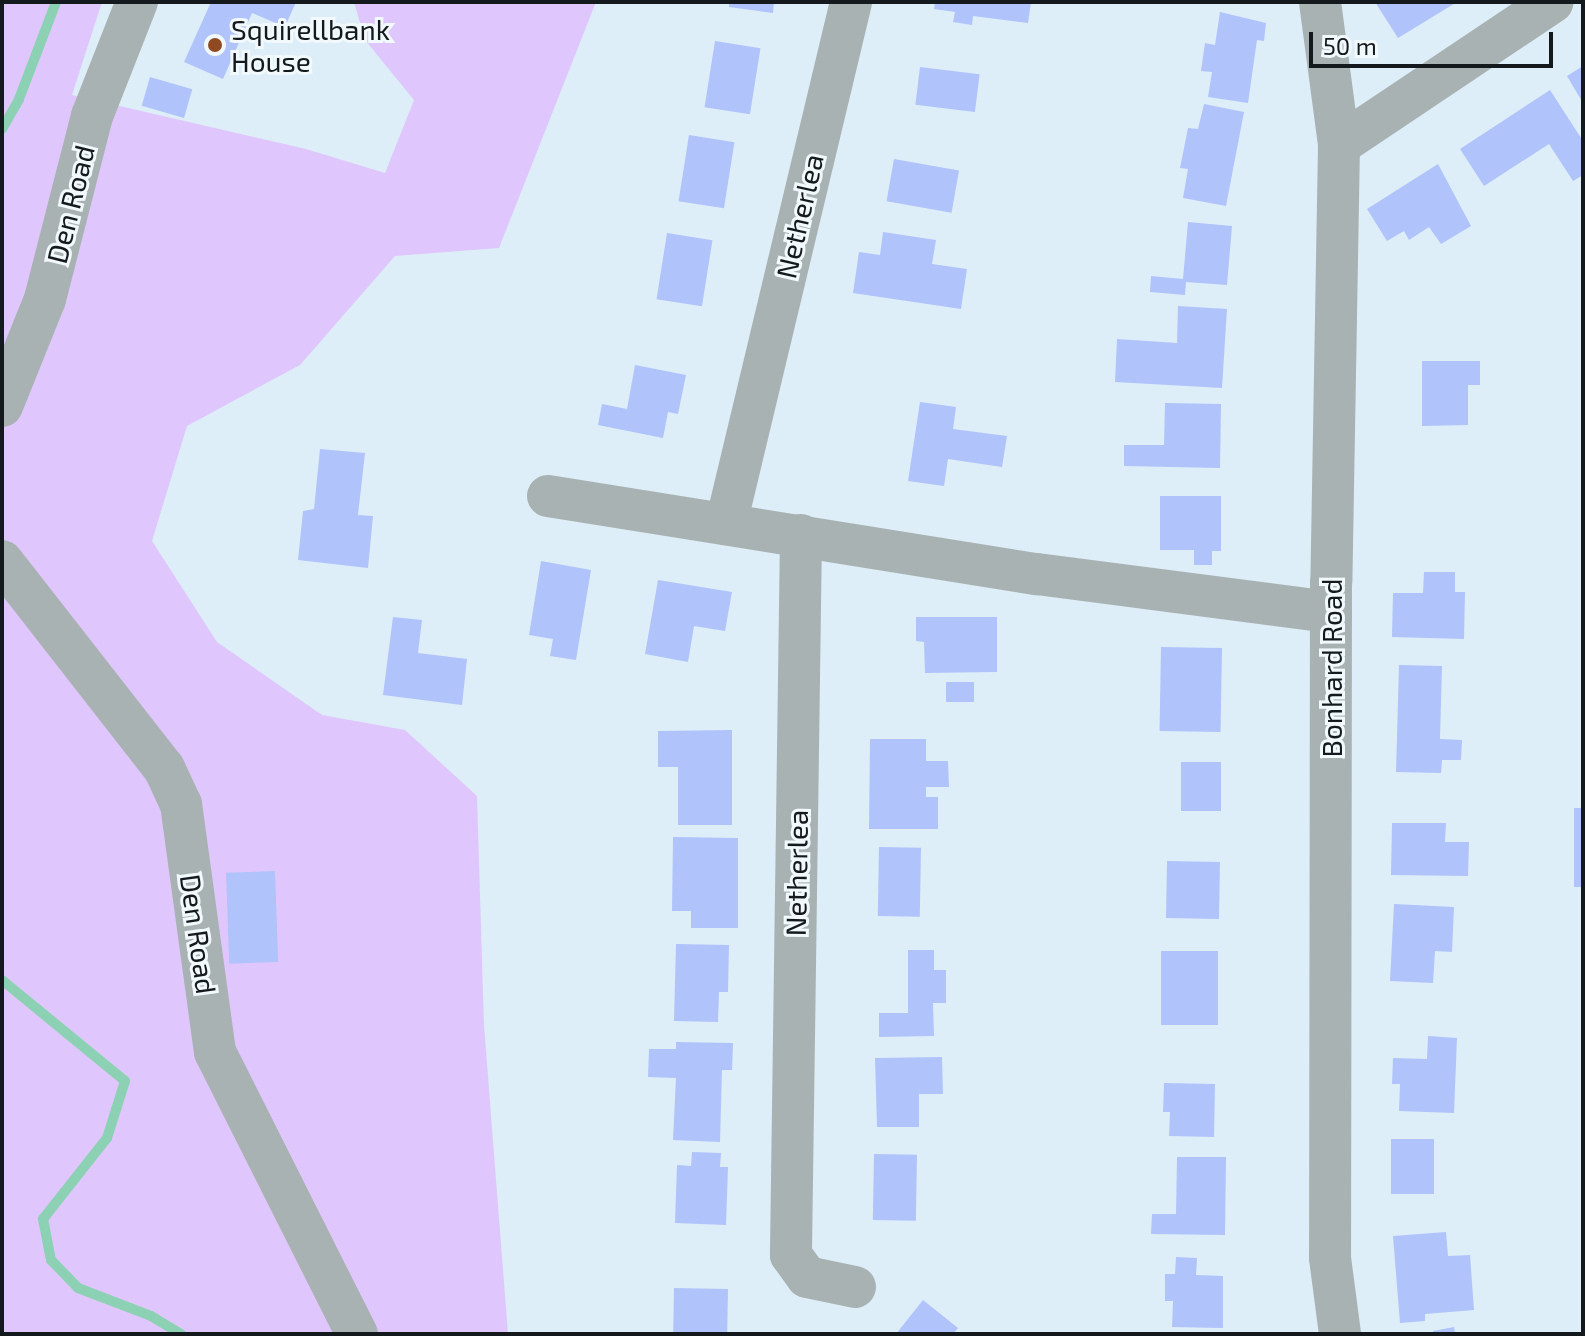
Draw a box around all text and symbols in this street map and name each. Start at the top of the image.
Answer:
place label: Squirellbank House [231,12,390,78]
scale bar [1313,16,1557,66]
text: 50 m [1323,31,1377,60]
marker: Squirellbank House [206,36,224,54]
street label: Den Road [39,141,101,267]
street label: Netherlea [768,150,830,282]
street label: Bonhard Road [1314,579,1348,757]
street label: Netherlea [778,809,814,937]
street label: Den Road [174,872,224,996]

